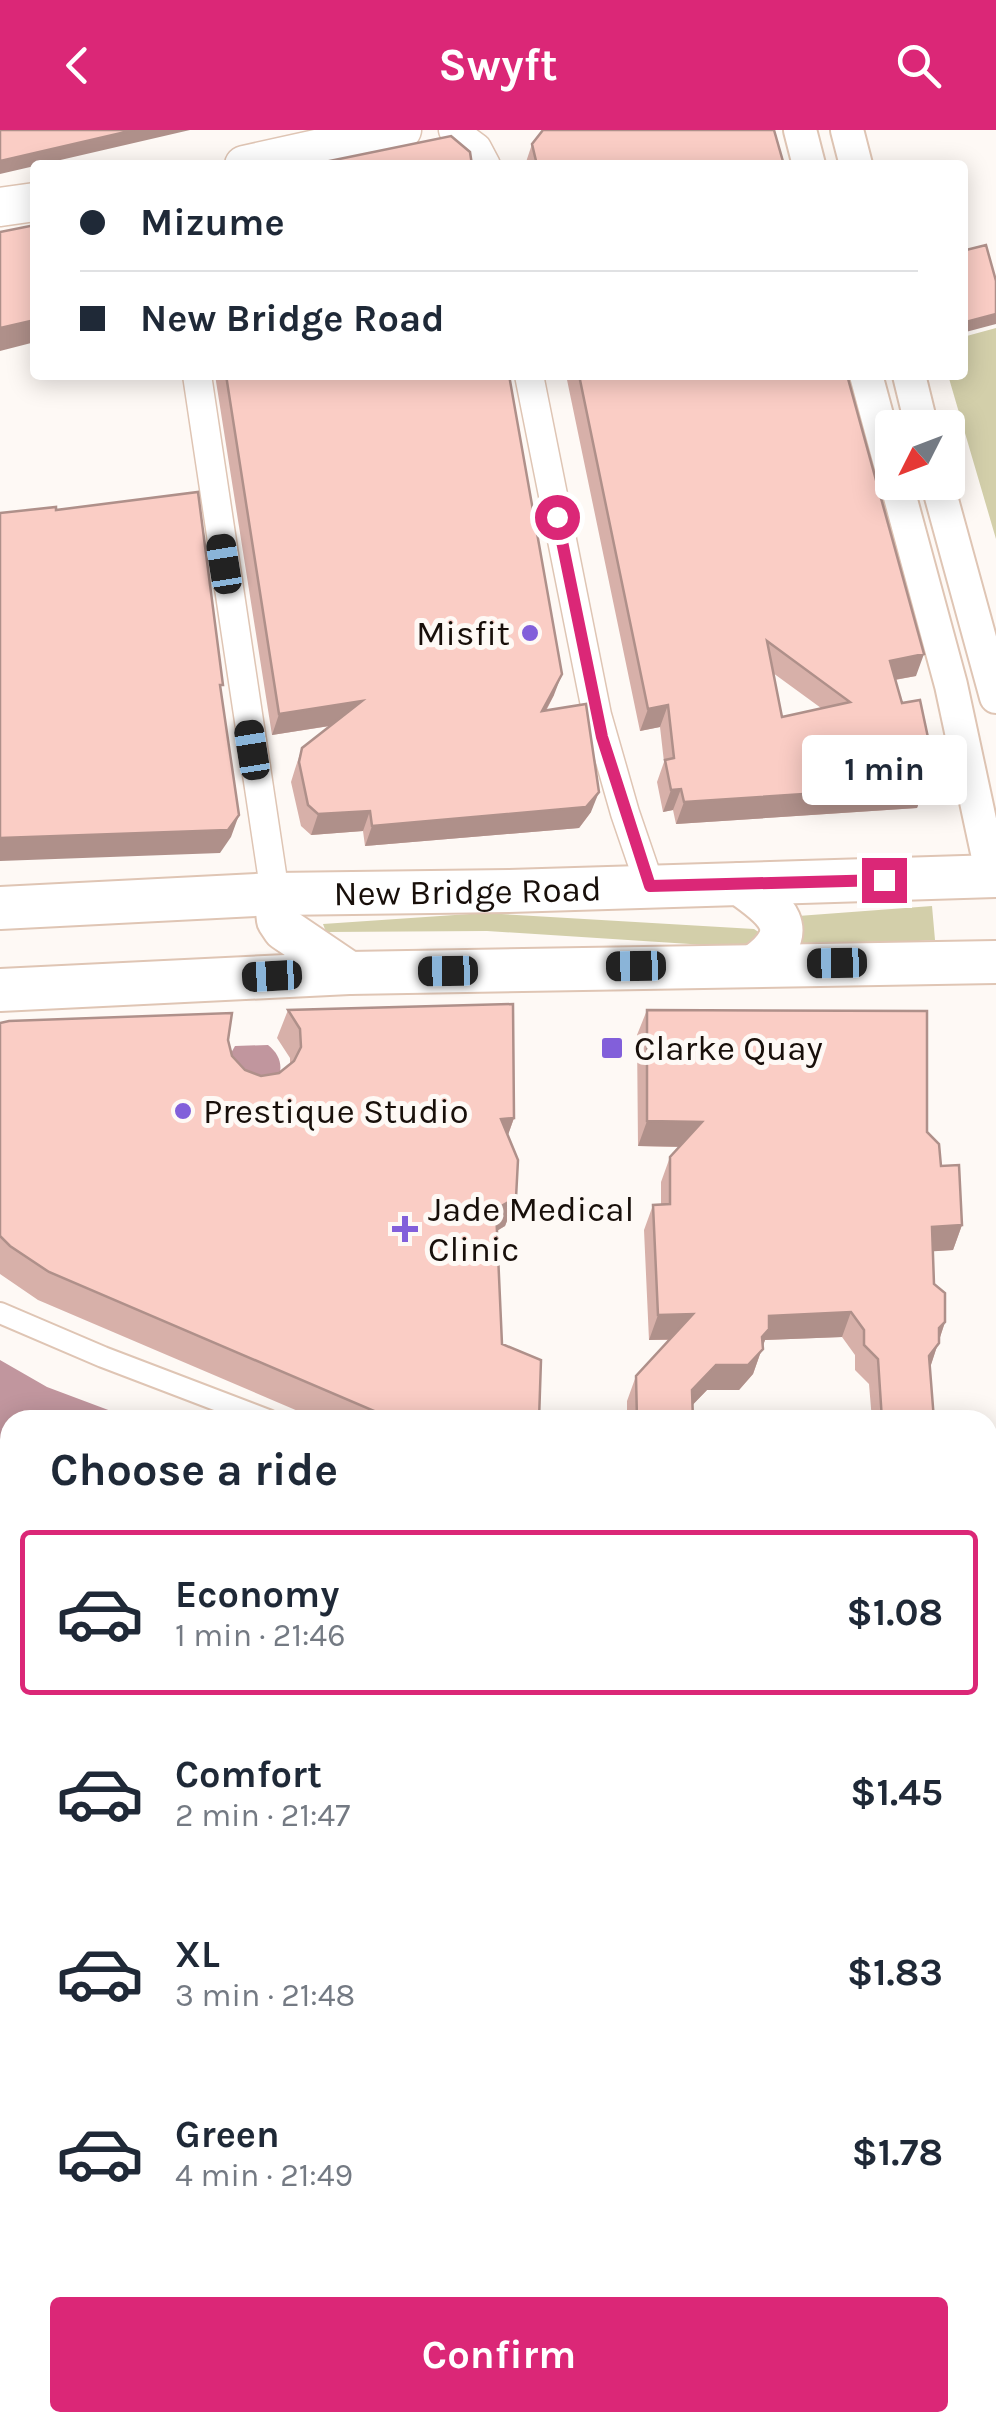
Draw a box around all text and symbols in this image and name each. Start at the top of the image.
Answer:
icon: back [50,38,105,93]
icon: search [891,38,946,93]
text: Swyft [438,39,558,91]
text: Mizume [140,200,285,245]
text: New Bridge Road [140,296,445,341]
north arrow [875,410,965,500]
map controls [875,410,965,500]
route start [535,495,580,540]
car [204,532,244,596]
place label: Misfit [416,613,510,654]
marker: Misfit [519,622,541,644]
car [232,718,272,782]
callout: 1 min [802,735,966,805]
text: 1 min [844,751,925,788]
route end [862,858,907,903]
street label: New Bridge Road [333,868,602,914]
car [807,947,867,979]
car [606,950,666,982]
car [418,955,478,987]
car [241,959,303,993]
place label: Clarke Quay [634,1028,823,1069]
marker: Clarke Quay [599,1035,625,1061]
place label: Prestique Studio [203,1091,469,1132]
marker: Prestique Studio [172,1100,194,1122]
place label: Jade Medical Clinic [428,1189,634,1270]
marker: Jade Medical Clinic [392,1216,418,1242]
text: Choose a ride [50,1444,338,1496]
icon: car [55,1568,145,1658]
text: Economy [175,1572,339,1617]
text: $1.08 [846,1590,943,1635]
text: 1 min · 21:46 [175,1617,346,1654]
icon: car [55,1748,145,1838]
text: Comfort [175,1752,322,1797]
text: $1.45 [850,1770,943,1815]
text: 2 min · 21:47 [175,1797,350,1834]
icon: car [55,1928,145,2018]
text: XL [175,1932,220,1977]
text: $1.83 [847,1950,943,1995]
text: 3 min · 21:48 [175,1977,355,2014]
icon: car [55,2108,145,2198]
text: Green [175,2112,280,2157]
text: $1.78 [852,2130,943,2175]
text: 4 min · 21:49 [175,2157,353,2194]
button: Confirm [50,2297,948,2412]

